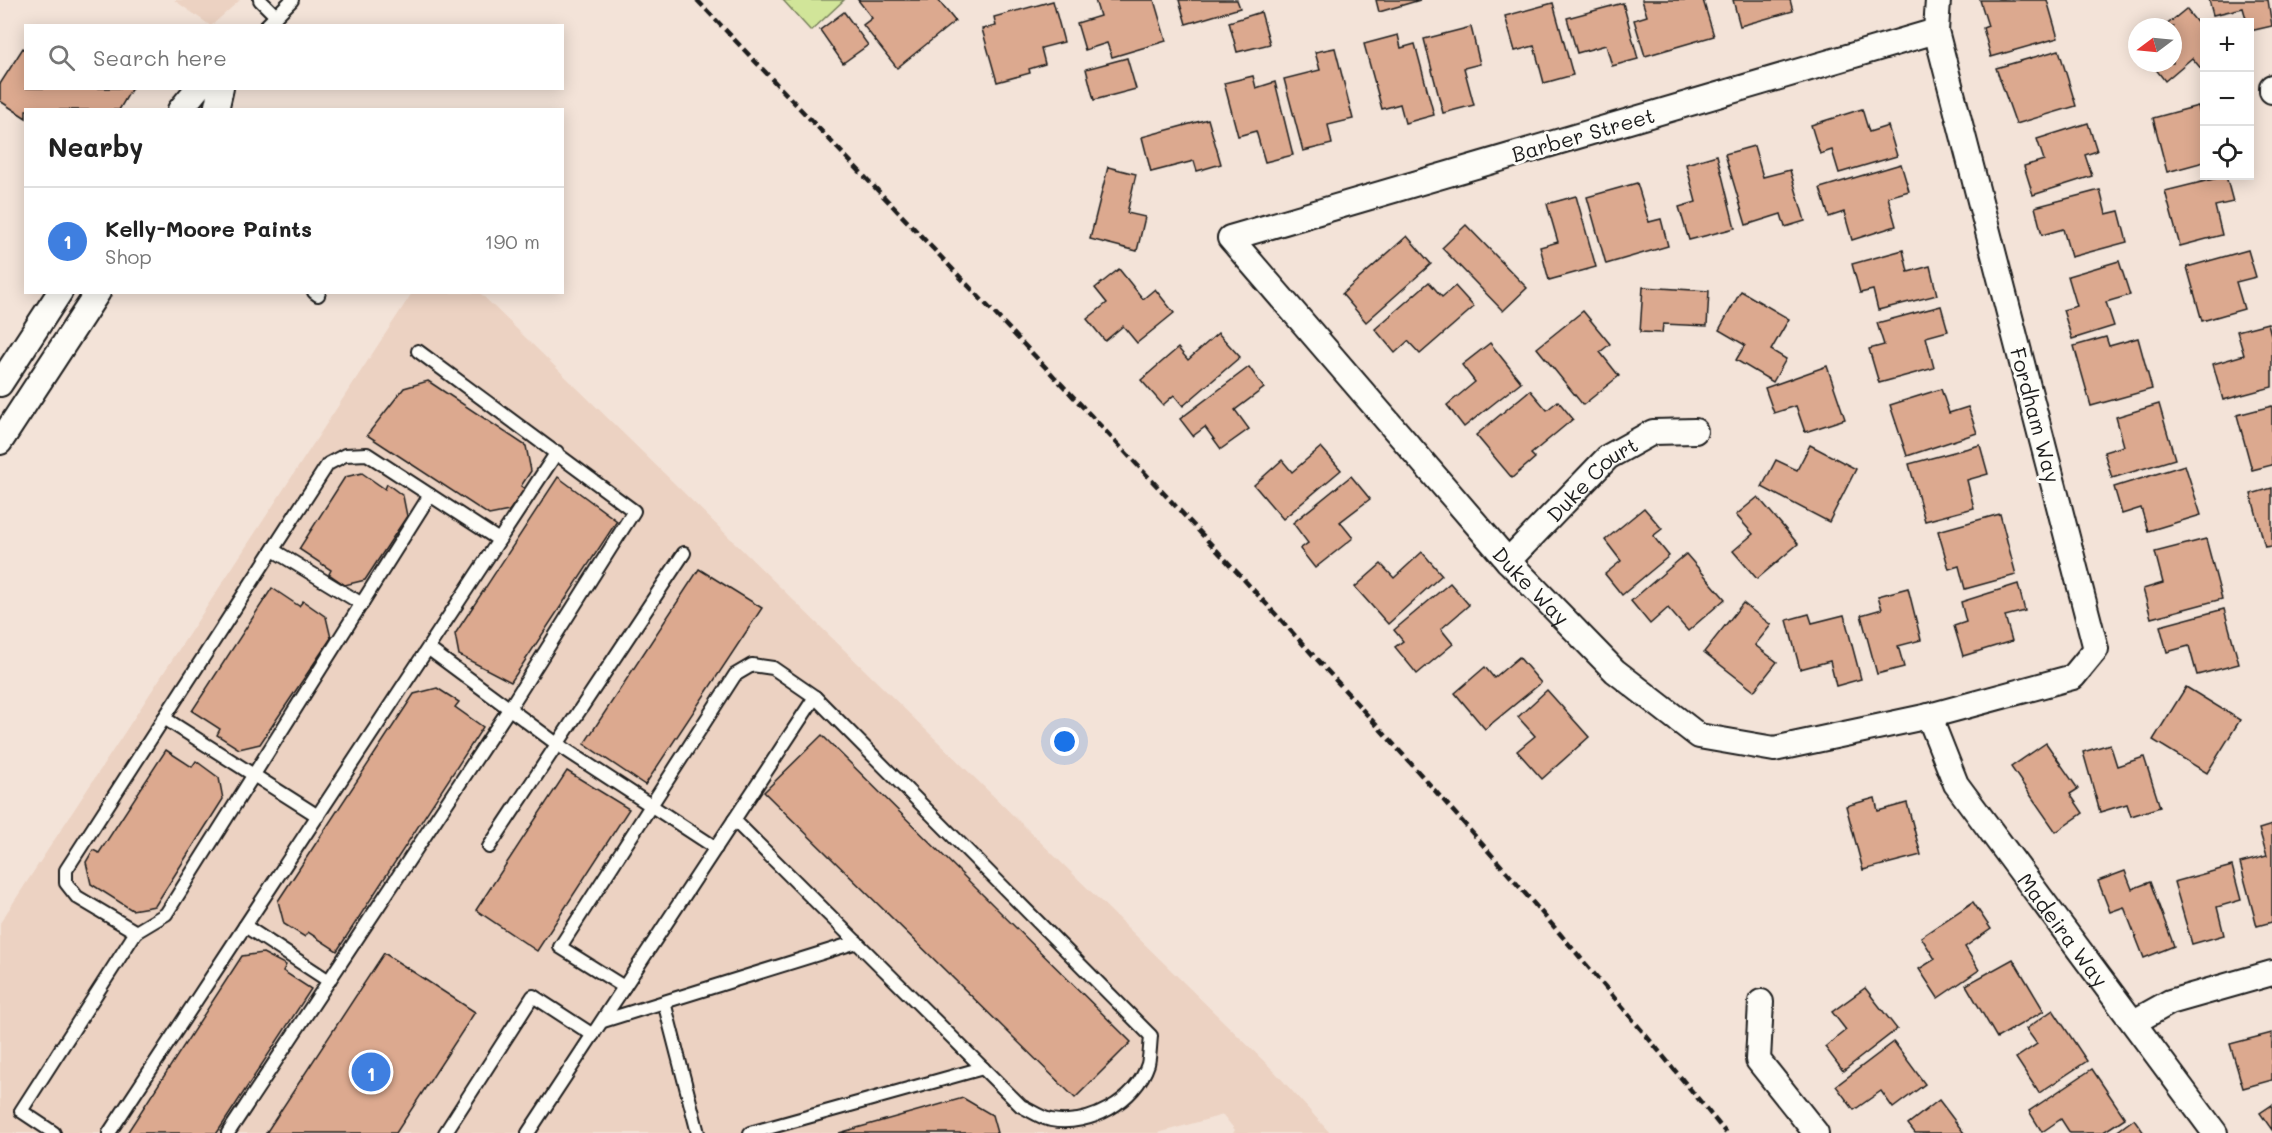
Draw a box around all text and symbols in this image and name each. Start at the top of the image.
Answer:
north arrow [2128,18,2182,72]
map controls [2200,18,2254,180]
button: + [2200,18,2254,72]
search box [24,24,564,90]
icon: search [45,41,78,74]
text: Search here [93,43,227,72]
button: − [2200,72,2254,126]
street label: Barber Street [1509,101,1657,167]
button: locate [2200,126,2254,180]
text: Nearby [48,130,143,164]
text: Kelly-Moore Paints [105,214,312,243]
text: 1 [63,228,72,254]
text: 190 m [485,228,540,254]
text: Shop [105,243,152,269]
street label: Fordham Way [2005,344,2067,486]
street label: Duke Court [1540,430,1642,527]
street label: Duke Way [1488,540,1576,630]
your location [1050,727,1079,756]
street label: Madeira Way [2013,867,2115,992]
pin: 1 [352,1050,391,1094]

